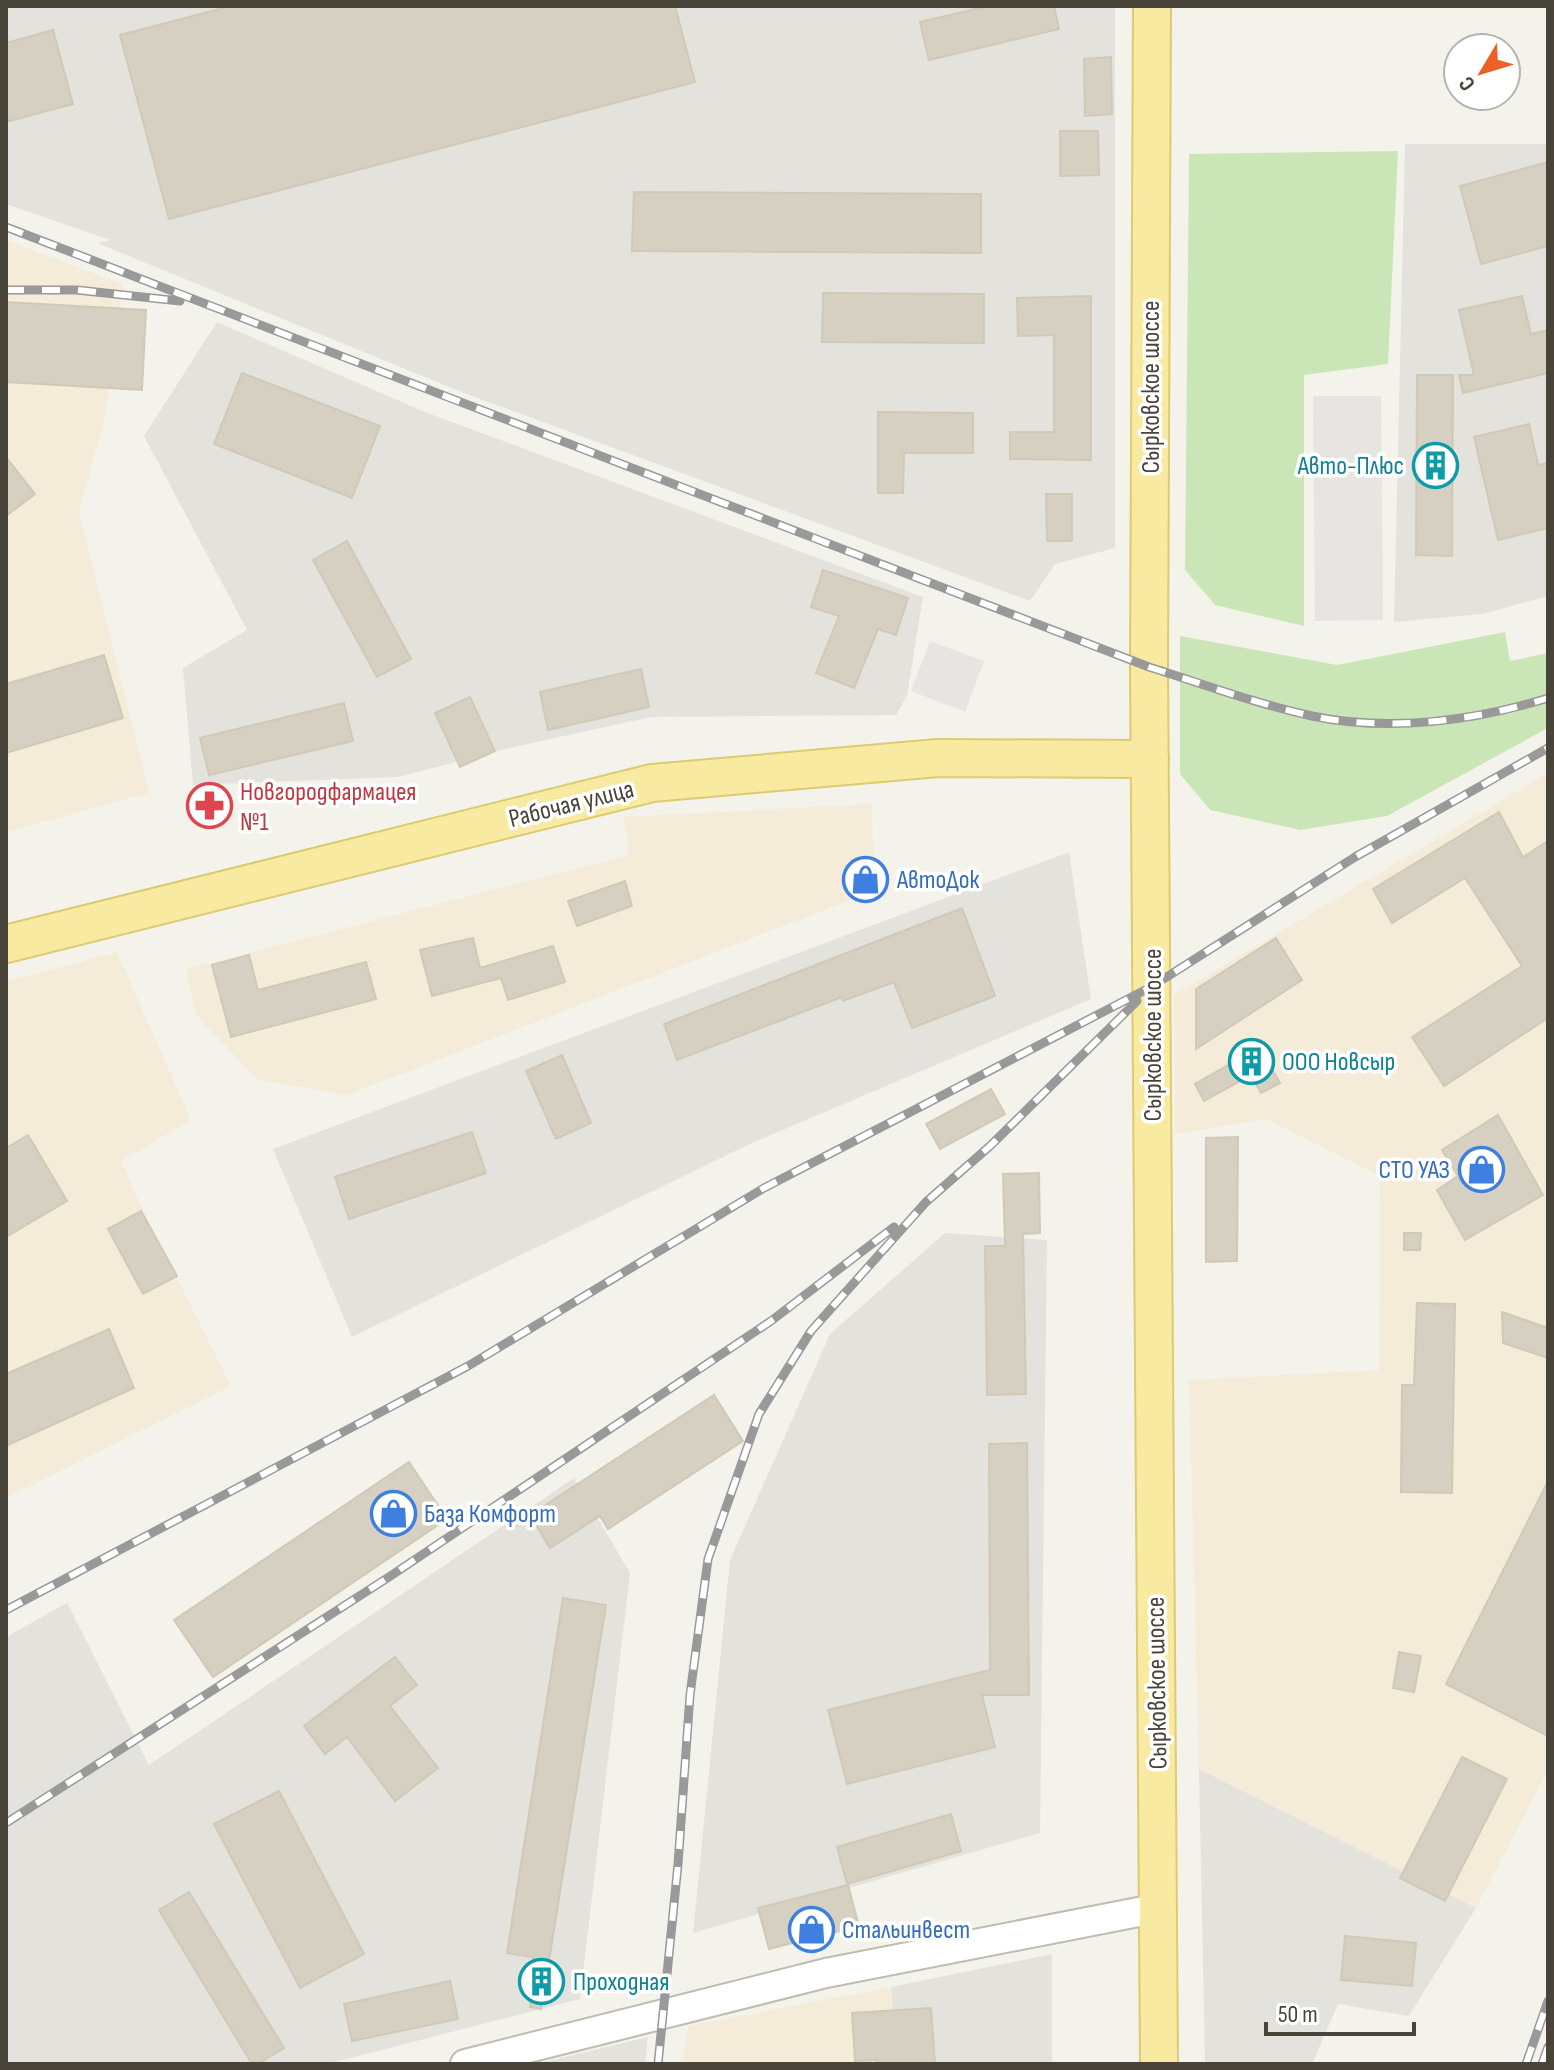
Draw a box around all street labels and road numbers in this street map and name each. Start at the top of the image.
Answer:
street label: Сырковское шоссе [1136,301,1167,473]
street label: Рабочая улица [506,774,637,835]
street label: Сырковское шоссе [1138,949,1169,1121]
street label: Сырковское шоссе [1140,1596,1175,1770]

